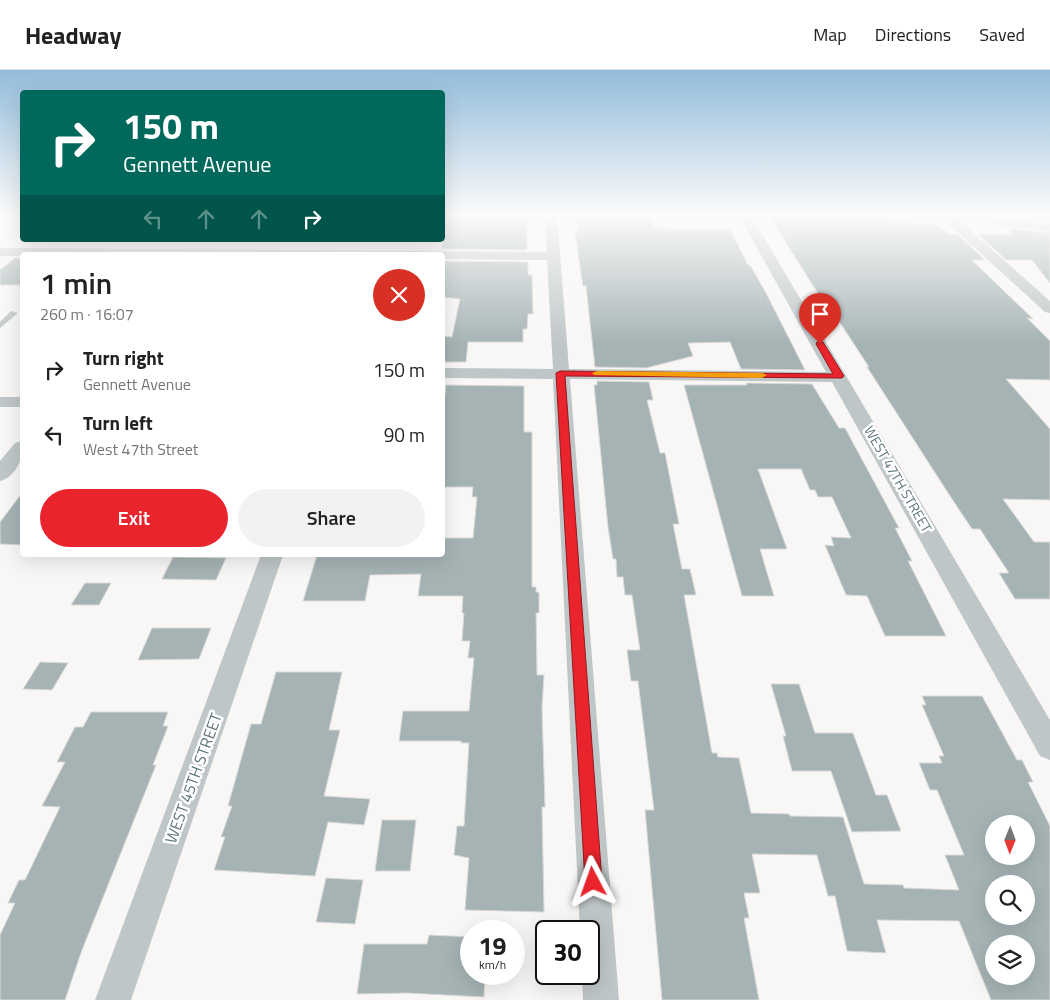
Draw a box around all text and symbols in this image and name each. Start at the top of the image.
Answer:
text: Headway [25,17,121,53]
text: Map [813,21,847,48]
text: Directions [875,21,951,48]
text: Saved [979,21,1025,48]
text: 150 m [123,99,219,153]
icon: right [40,110,105,175]
text: Gennett Avenue [123,147,271,181]
icon: left [139,205,167,233]
icon: ahead [192,205,220,233]
icon: ahead [245,205,273,233]
icon: right [298,205,326,233]
text: 1 min [40,260,112,306]
button: close [373,269,425,321]
pin [799,293,841,344]
icon: arrive [806,300,834,328]
text: 260 m · 16:07 [40,302,134,326]
text: Turn right [83,343,164,372]
text: 150 m [373,355,425,384]
icon: right [40,356,68,384]
text: Gennett Avenue [83,372,191,396]
text: Turn left [83,408,153,437]
text: 90 m [384,420,425,449]
icon: left [40,421,68,449]
street label: WEST 47TH STREET [859,421,938,537]
text: West 47th Street [83,437,198,461]
button: Exit [40,489,228,547]
button: Share [238,489,425,547]
street label: WEST 45TH STREET [158,709,228,847]
north arrow [985,815,1035,865]
map controls [985,815,1035,985]
position arrow [566,855,618,907]
button: search [985,875,1035,925]
speed limit sign: 30 [535,920,600,985]
text: 19 [478,927,507,965]
button: layers [985,935,1035,985]
text: km/h [479,955,506,974]

